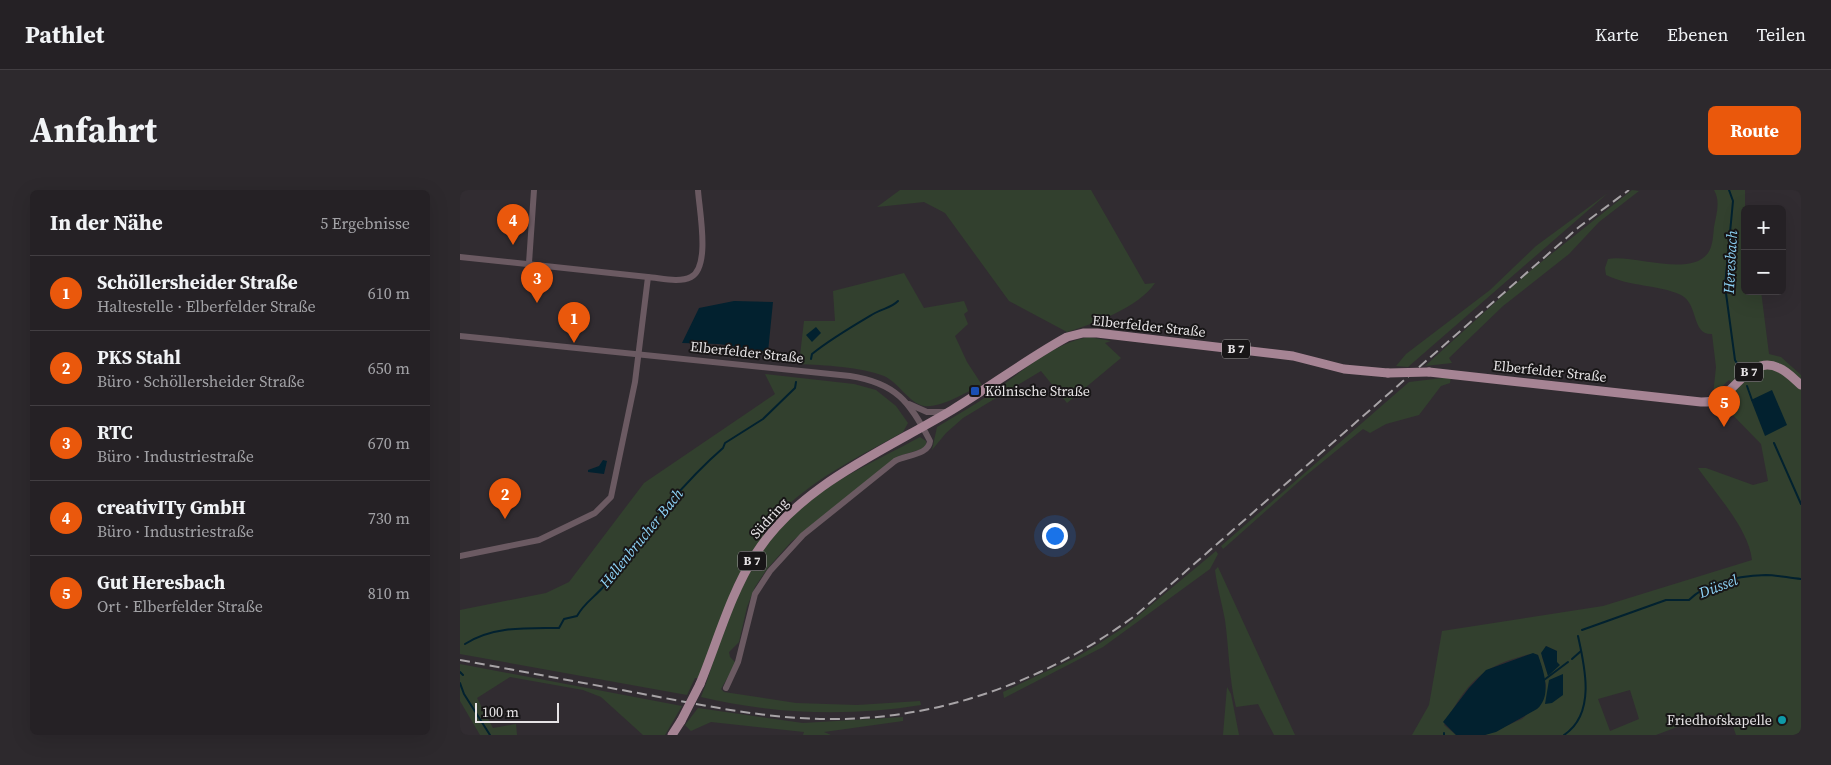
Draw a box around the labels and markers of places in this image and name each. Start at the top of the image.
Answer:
pin: 4 [497,204,529,245]
pin: 3 [521,262,553,303]
pin: 1 [558,302,590,343]
place label: Kölnische Straße [985,381,1090,401]
marker: Kölnische Straße [969,385,981,397]
pin: 5 [1708,386,1740,427]
pin: 2 [489,478,521,519]
place label: Friedhofskapelle [1667,710,1772,730]
marker: Friedhofskapelle [1776,714,1788,726]

